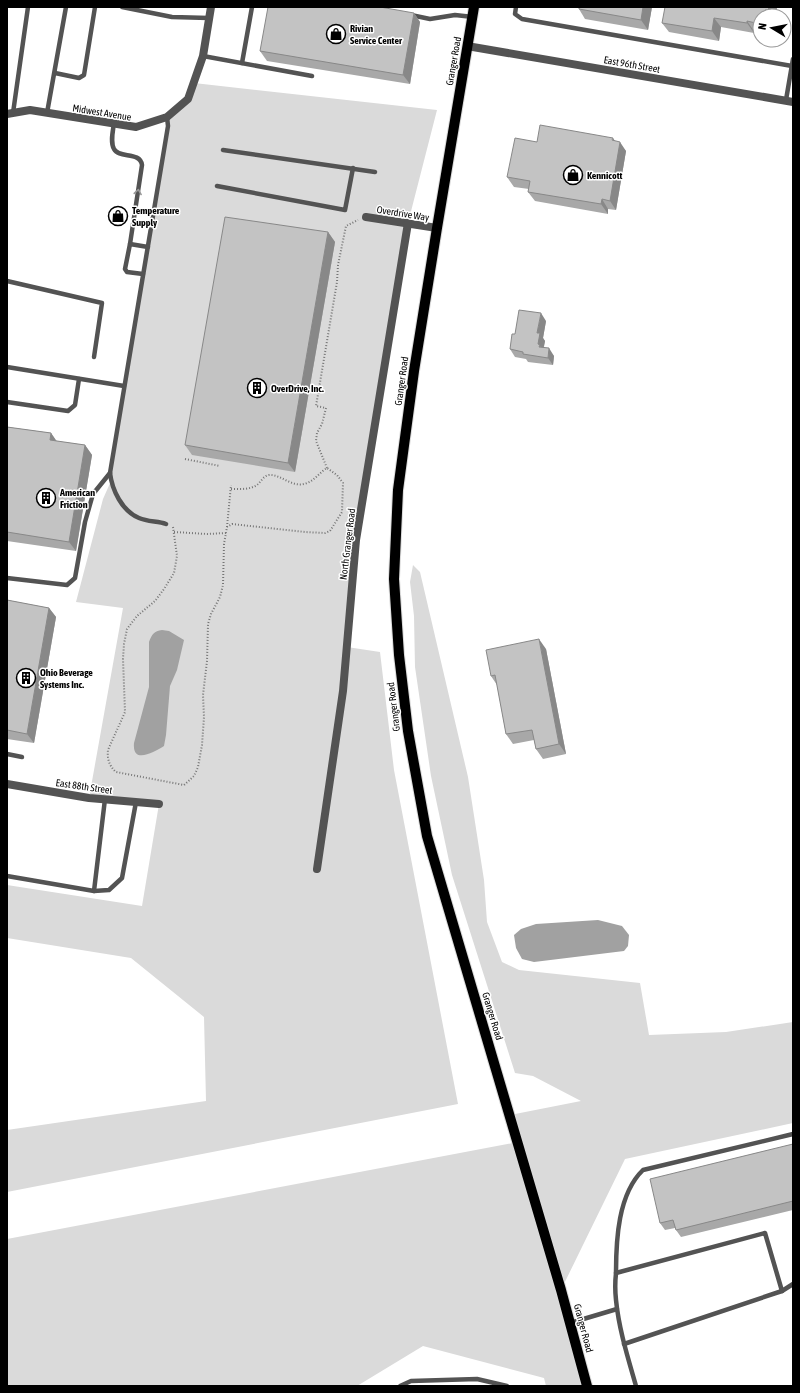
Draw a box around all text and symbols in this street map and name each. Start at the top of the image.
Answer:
north arrow [752,8,792,48]
text: N [756,22,769,31]
shop icon: Rivian Service Center [325,23,347,45]
place label: Rivian Service Center [350,23,403,46]
street label: Granger Road [444,35,463,86]
street label: East 96th Street [603,54,661,75]
street label: Midwest Avenue [72,102,133,123]
shop icon: Kennicott [562,164,584,186]
place label: Kennicott [587,170,623,181]
one-way arrow [133,189,142,195]
street label: Overdrive Way [376,204,430,223]
shop icon: Temperature Supply [107,205,129,227]
place label: Temperature Supply [132,205,180,228]
street label: Granger Road [393,355,410,406]
building icon: OverDrive, Inc. [246,377,268,399]
place label: OverDrive, Inc. [271,383,324,394]
building icon: American Friction [35,487,57,509]
place label: American Friction [59,487,95,510]
street label: North Granger Road [338,507,357,581]
building icon: Ohio Beverage Systems Inc. [15,667,37,689]
place label: Ohio Beverage Systems Inc. [40,667,93,690]
street label: Granger Road [385,681,402,732]
street label: East 88th Street [55,777,113,796]
street label: Granger Road [480,991,505,1042]
street label: Granger Road [572,1303,595,1354]

